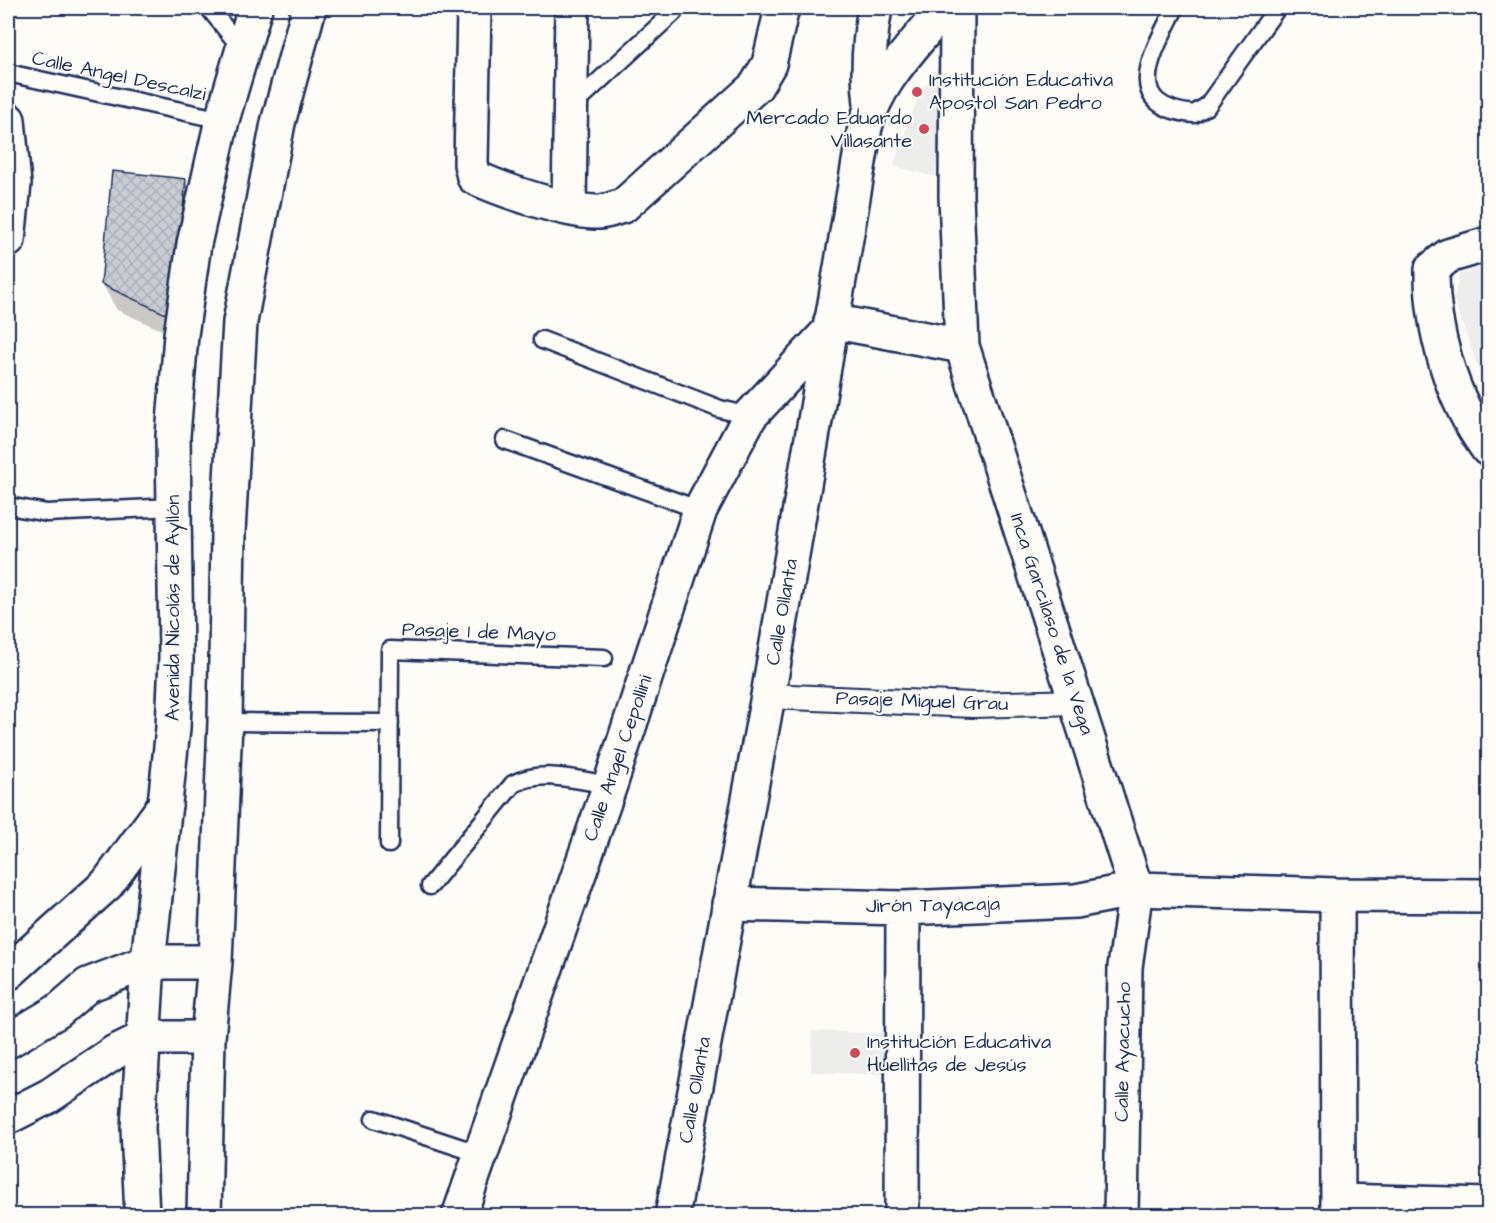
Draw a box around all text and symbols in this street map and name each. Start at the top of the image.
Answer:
street label: Calle Angel Descalzi [29,44,209,109]
place label: Institución Educativa Apostol San Pedro [929,66,1113,117]
marker: Institución Educativa Apostol San Pedro [910,85,924,99]
place label: Mercado Eduardo Villasante [746,104,912,155]
marker: Mercado Eduardo Villasante [917,122,931,136]
street label: Avenida Nicolás de Ayllón [159,495,188,721]
street label: Inca Garcilaso de la Vega [1002,510,1101,739]
street label: Calle Ollanta [759,557,805,667]
street label: Pasaje 1 de Mayo [401,615,557,650]
street label: Calle Angel Cepollini [576,671,661,845]
street label: Pasaje Miguel Grau [835,684,1009,719]
street label: Jirón Tayacaja [866,890,1000,921]
street label: Calle Ayacucho [1108,982,1139,1122]
place label: Institución Educativa Huellitas de Jesús [867,1028,1051,1079]
street label: Calle Ollanta [672,1035,718,1145]
marker: Institución Educativa Huellitas de Jesús [848,1046,862,1060]

